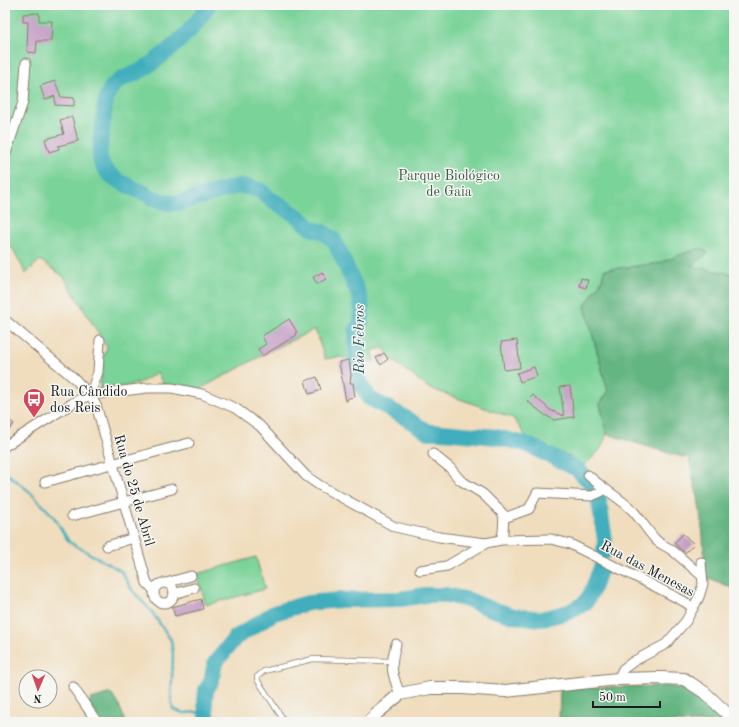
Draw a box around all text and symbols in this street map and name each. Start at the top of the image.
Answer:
park label: Parque Biológico de Gaia [398,169,500,199]
water label: Rio Febros [353,304,368,375]
place label: Rua Cândido dos Reis [50,385,128,415]
bus stop icon: Rua Cândido dos Reis [21,386,47,419]
street label: Rua do 25 de Abril [111,433,157,548]
street label: Rua das Menesas [598,538,697,599]
north arrow [18,669,58,709]
scale bar [593,683,660,709]
text: 50 m [599,691,626,704]
text: N [33,692,42,703]

